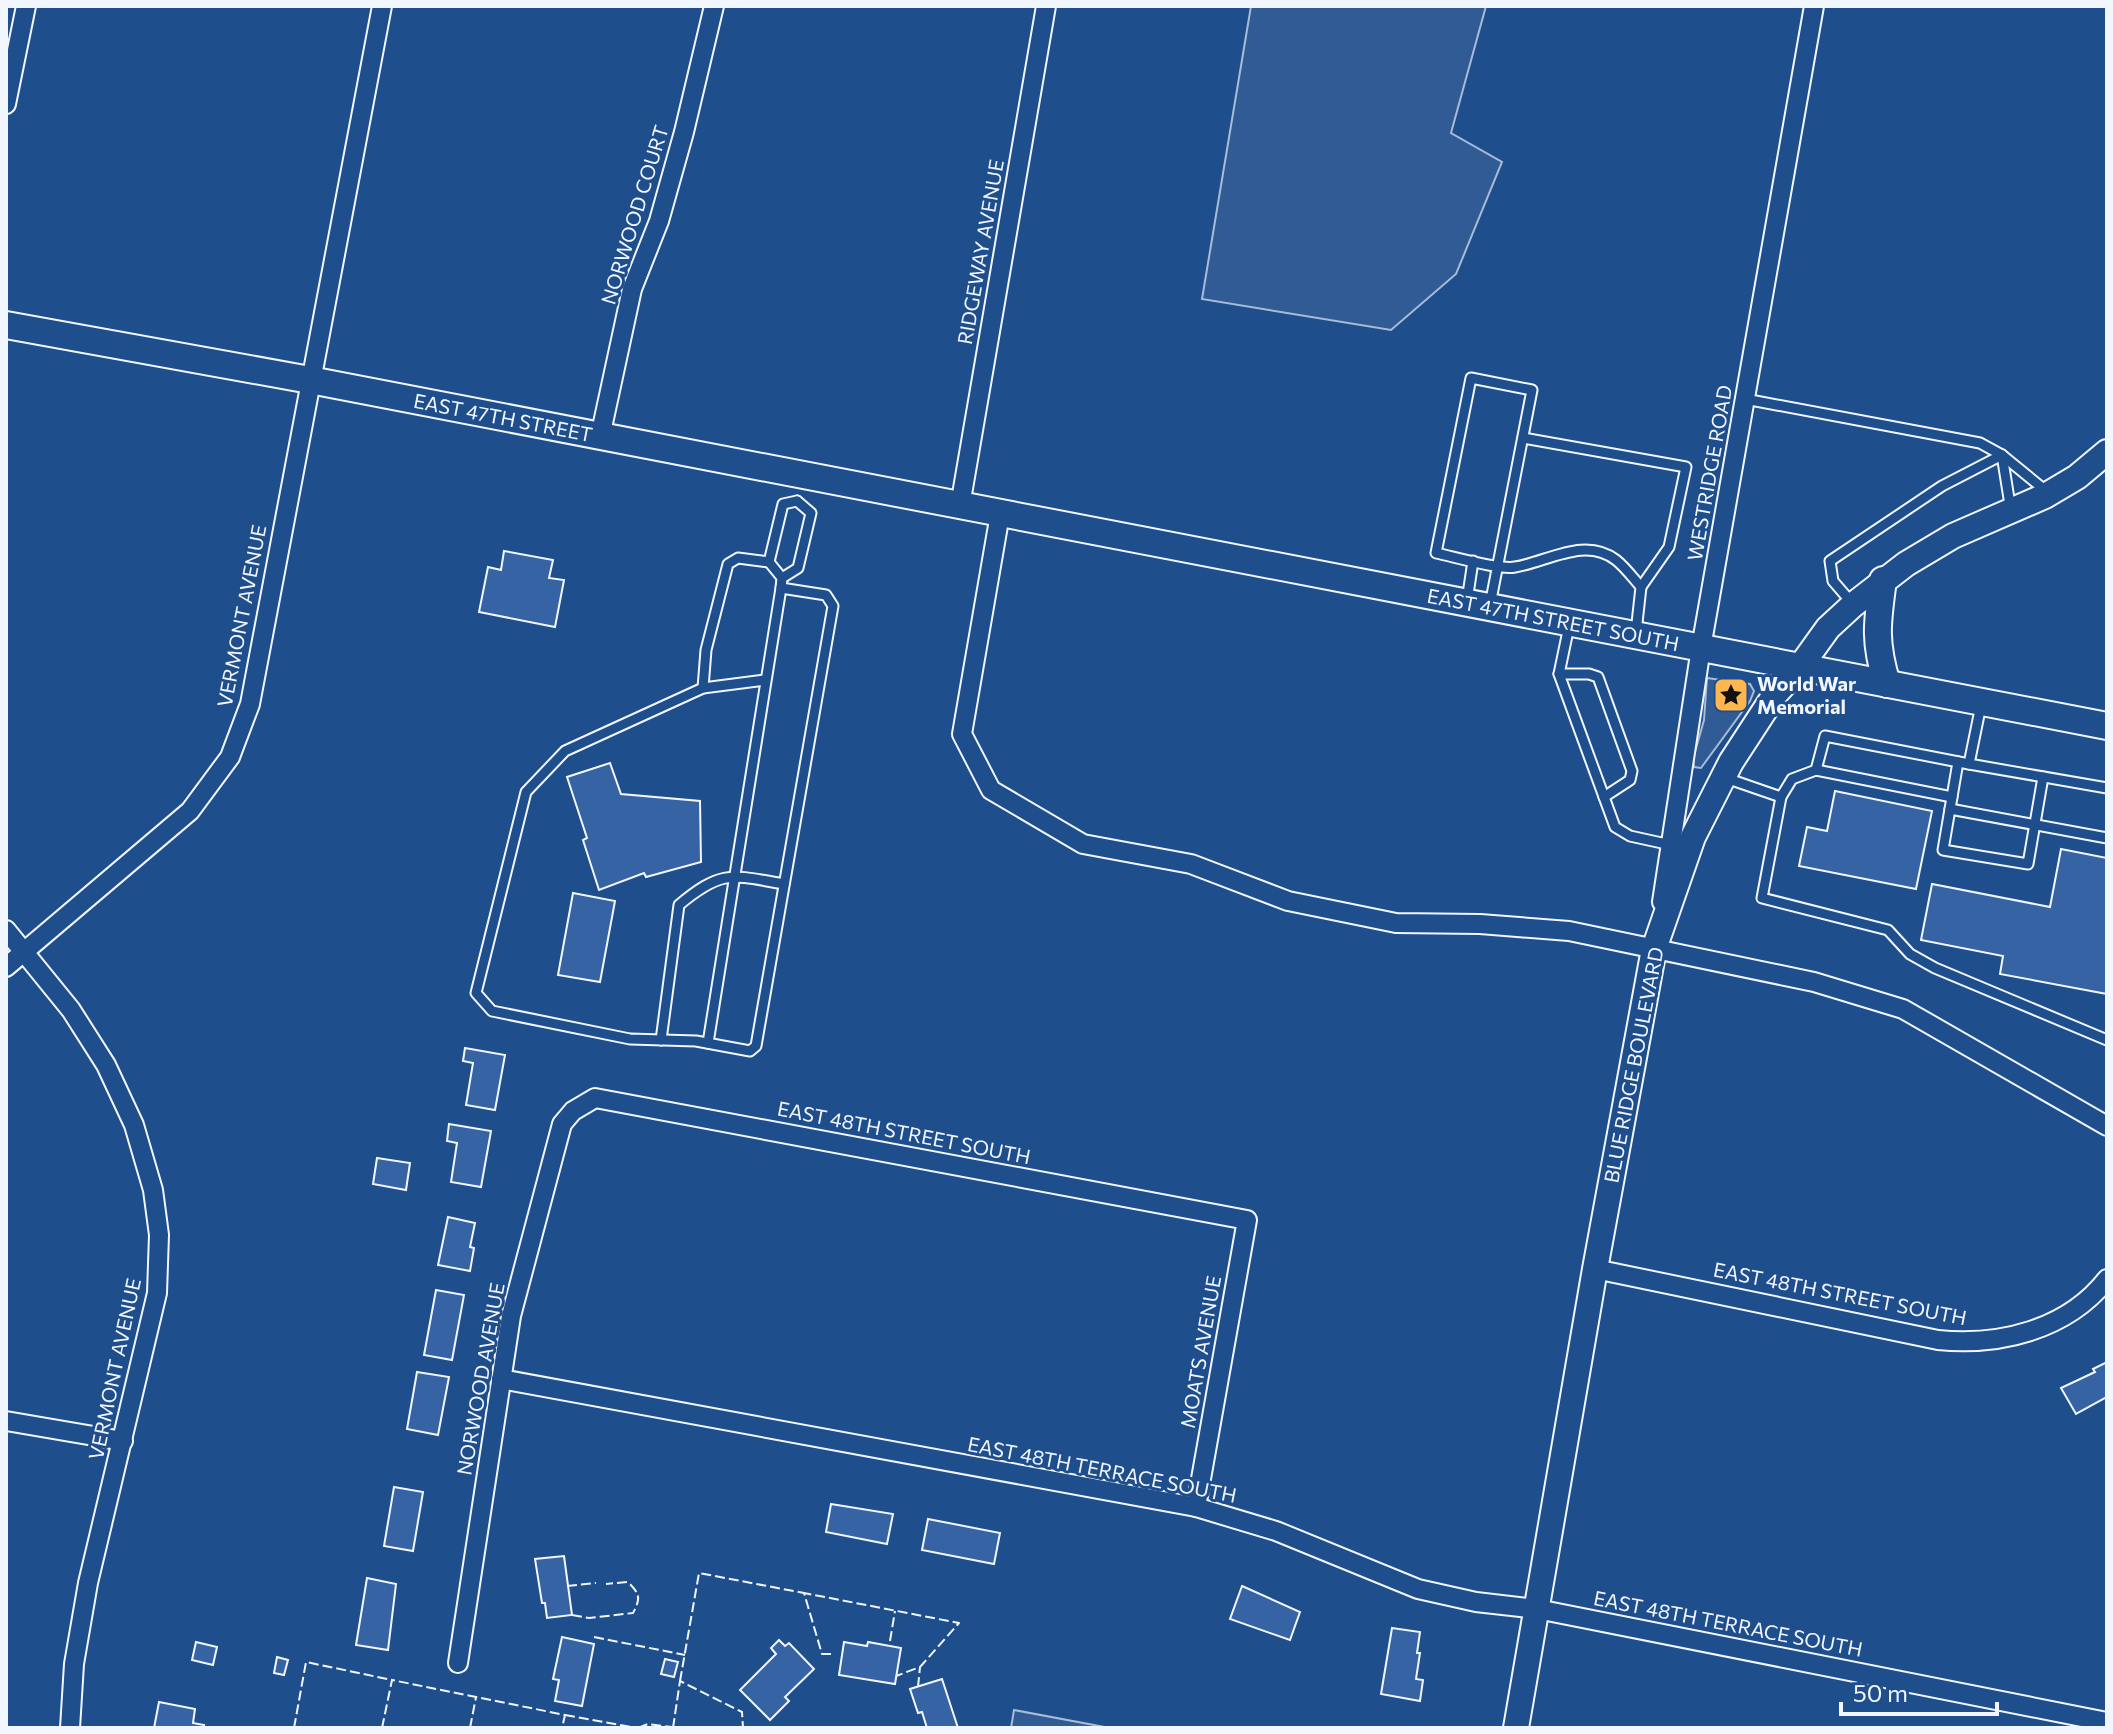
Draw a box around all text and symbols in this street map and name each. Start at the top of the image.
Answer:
street label: NORWOOD COURT [595,122,673,307]
street label: RIDGEWAY AVENUE [952,157,1008,346]
street label: WESTRIDGE ROAD [1682,383,1736,563]
street label: EAST 47TH STREET [412,388,595,446]
street label: VERMONT AVENUE [212,523,270,709]
street label: EAST 47TH STREET SOUTH [1425,583,1681,655]
place label: World War Memorial [1757,671,1856,718]
place icon: World War Memorial [1712,676,1750,714]
street label: BLUE RIDGE BOULEVARD [1598,945,1668,1185]
street label: EAST 48TH STREET SOUTH [776,1096,1033,1168]
street label: EAST 48TH STREET SOUTH [1712,1257,1969,1329]
street label: MOATS AVENUE [1175,1274,1225,1430]
street label: VERMONT AVENUE [83,1276,145,1462]
street label: NORWOOD AVENUE [451,1281,509,1477]
street label: EAST 48TH TERRACE SOUTH [966,1431,1239,1507]
street label: EAST 48TH TERRACE SOUTH [1592,1585,1865,1661]
scale bar [1841,1666,1997,1716]
text: 50 m [1853,1678,1908,1707]

